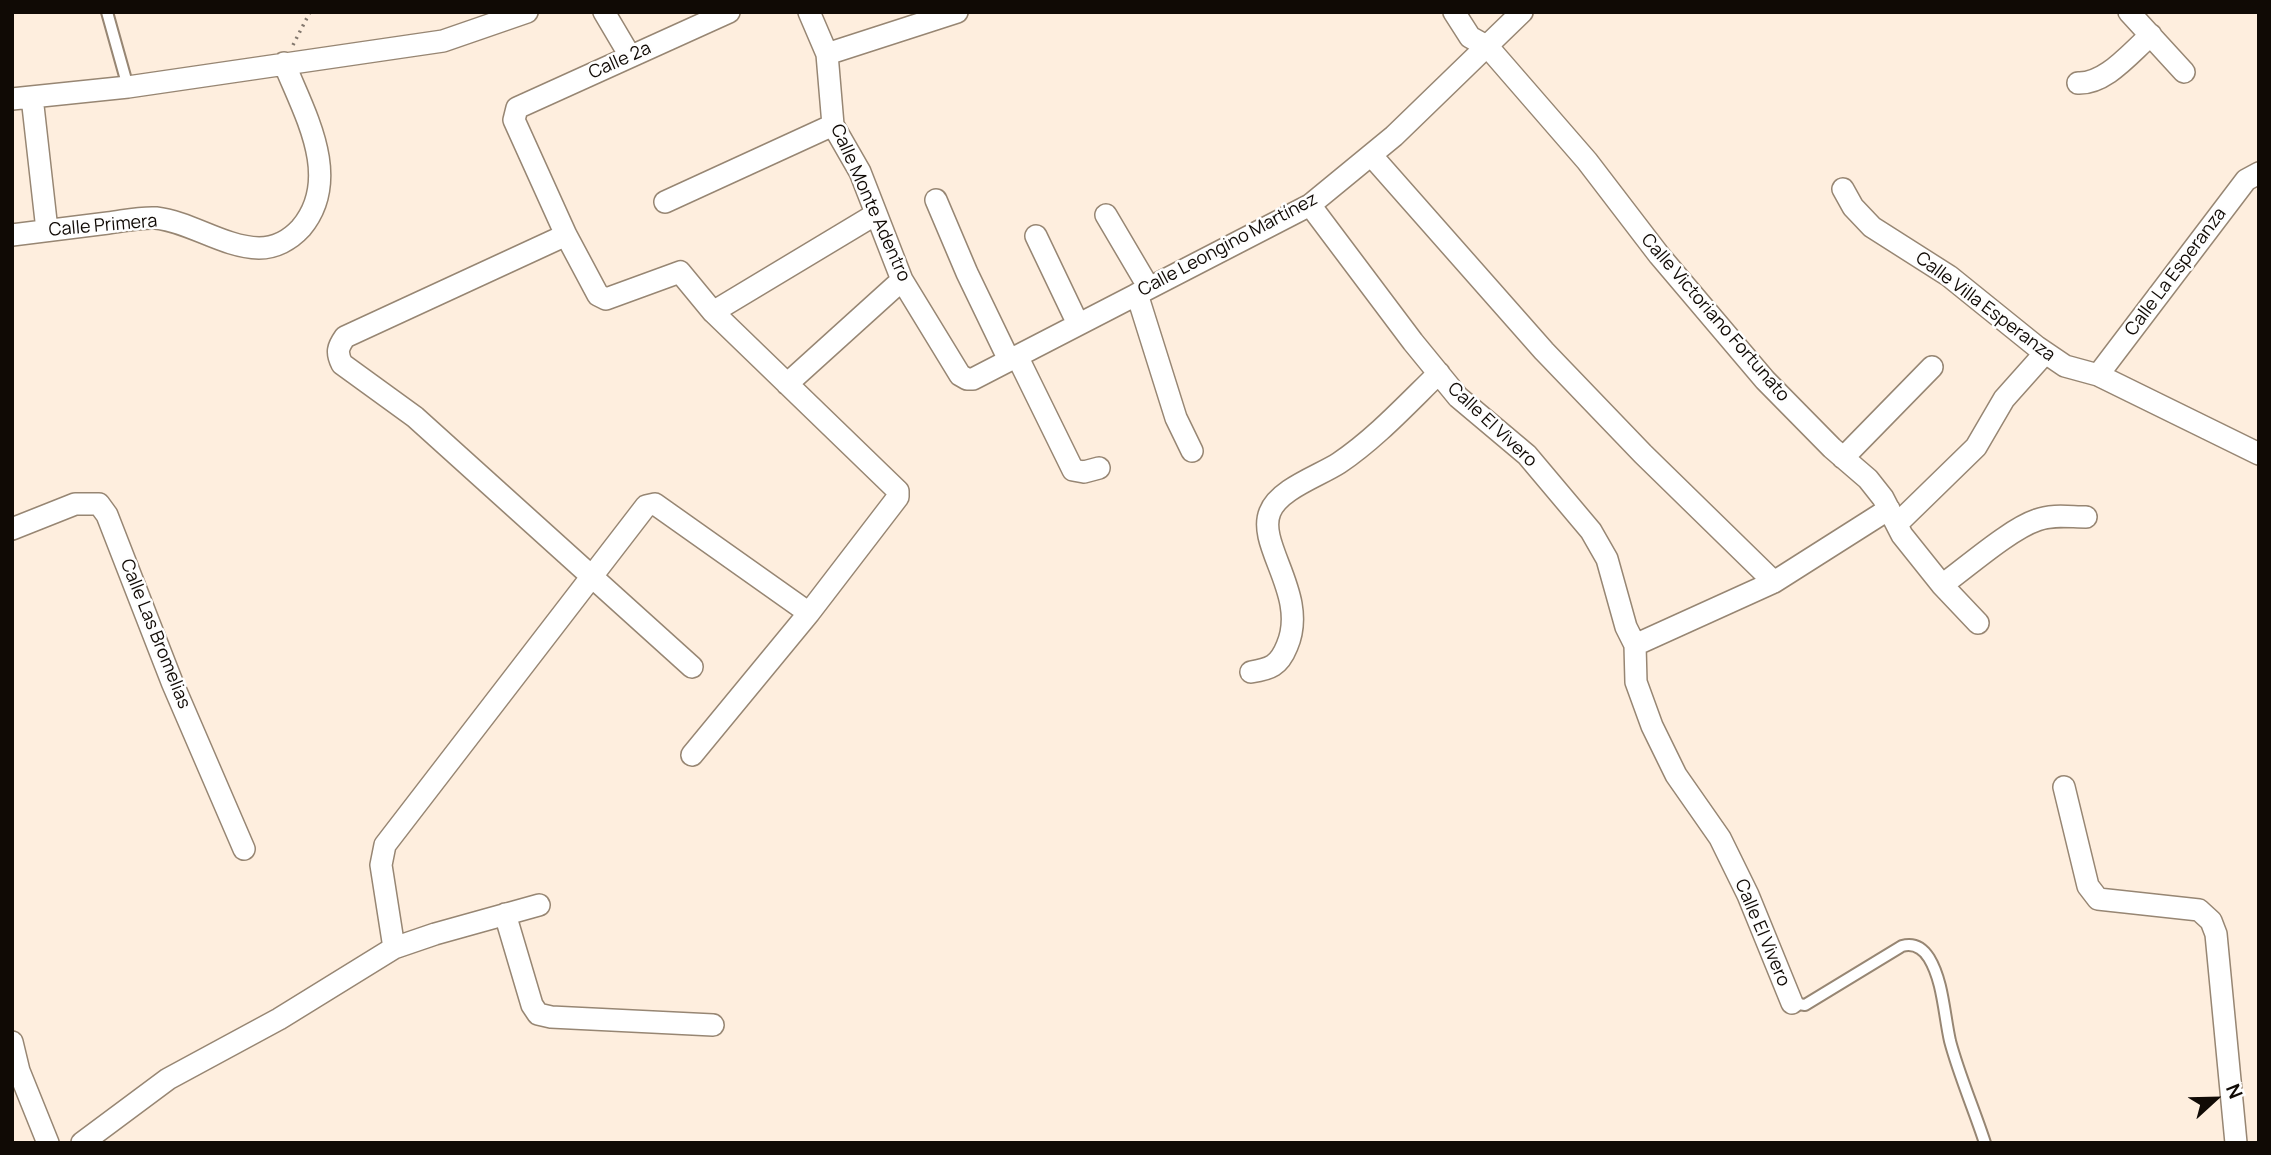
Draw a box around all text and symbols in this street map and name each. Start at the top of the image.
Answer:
street label: Calle 2a [586,38,654,84]
street label: Calle Monte Adentro [826,121,914,285]
street label: Calle Leongino Martínez [1135,189,1321,301]
street label: Calle La Esperanza [2121,204,2231,340]
street label: Calle Primera [48,210,158,242]
street label: Calle Victoriano Fortunato [1636,230,1794,406]
street label: Calle Villa Esperanza [1911,248,2059,366]
street label: Calle El Vivero [1443,378,1541,472]
street label: Calle Las Bromelias [115,556,195,712]
street label: Calle El Vivero [1730,876,1794,990]
north arrow [2180,1064,2250,1134]
text: N [2220,1080,2249,1102]

